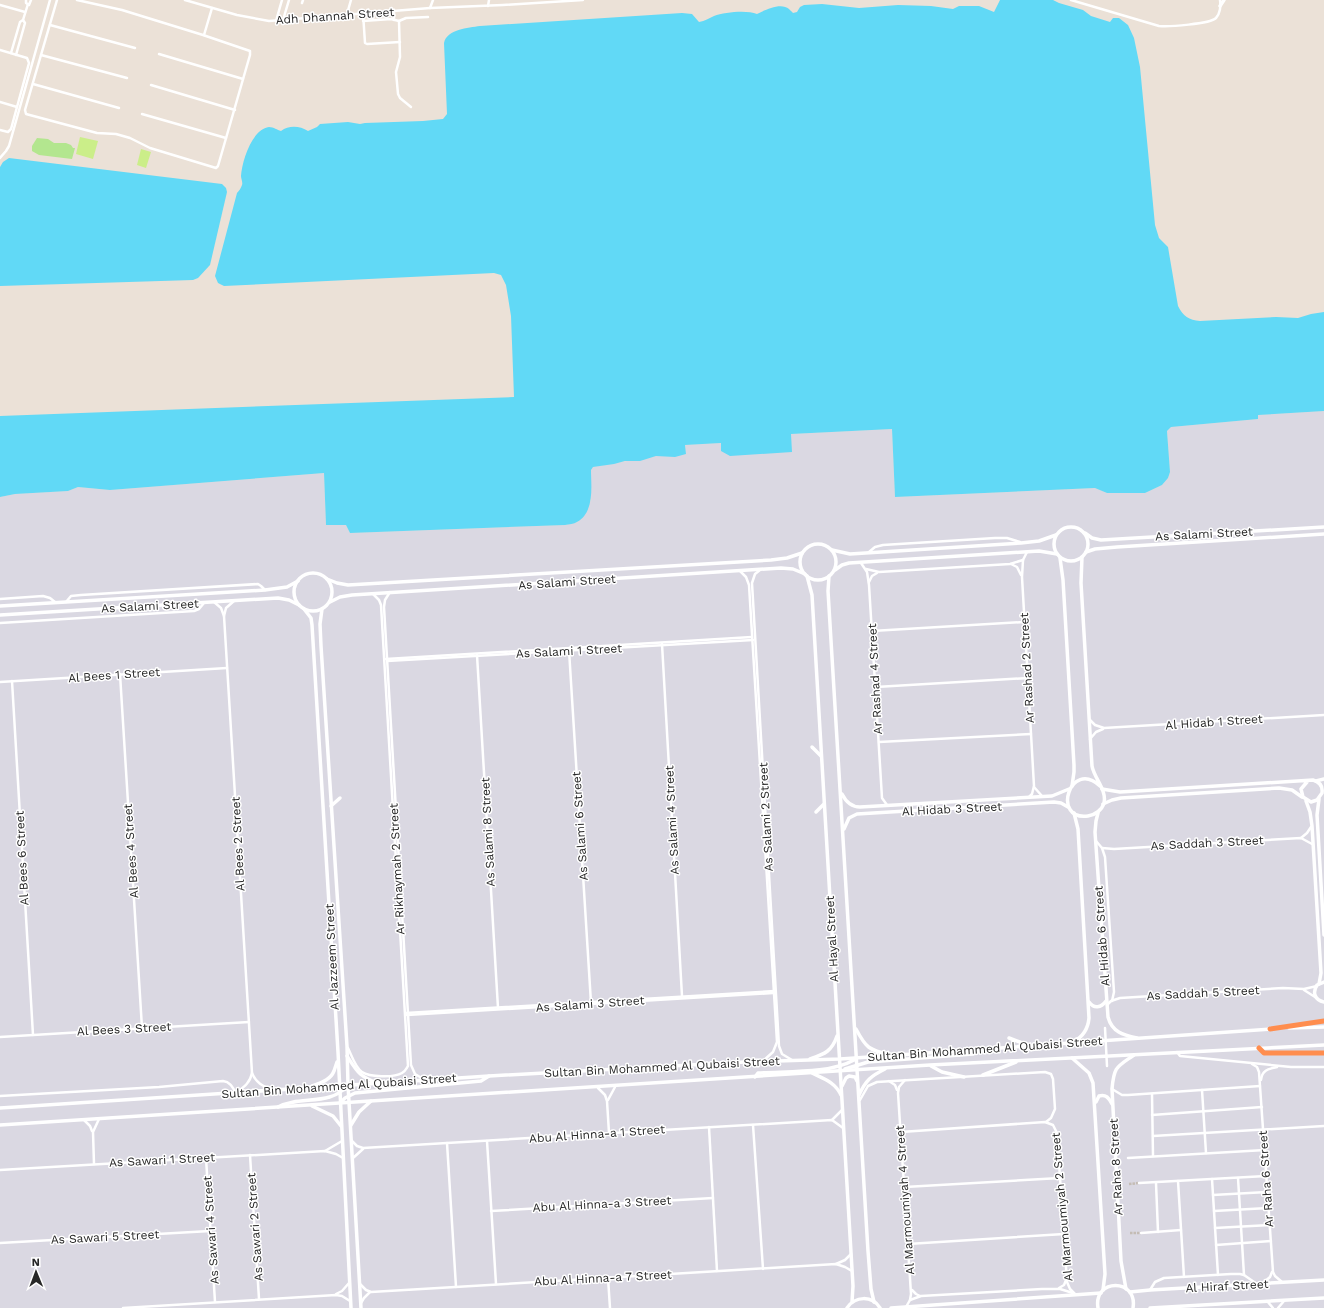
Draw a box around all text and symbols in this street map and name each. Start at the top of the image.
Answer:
street label: Adh Dhannah Street [275,5,395,27]
street label: As Salami Street [1155,524,1253,544]
street label: As Salami Street [518,572,616,592]
street label: As Salami Street [101,596,199,616]
street label: Ar Rashad 2 Street [1017,612,1037,724]
street label: Ar Rashad 4 Street [865,623,885,735]
street label: As Salami 1 Street [515,641,623,661]
street label: Al Bees 1 Street [68,665,160,685]
street label: Al Hidab 1 Street [1165,712,1263,732]
street label: As Salami 2 Street [756,762,776,872]
street label: As Salami 4 Street [662,765,682,875]
street label: As Salami 6 Street [569,771,591,881]
street label: As Salami 8 Street [478,777,498,887]
street label: Al Bees 2 Street [229,796,247,892]
street label: Al Hidab 3 Street [901,799,1003,819]
street label: Al Bees 4 Street [121,803,141,899]
street label: Ar Rikhaymah 2 Street [387,803,407,935]
street label: Al Bees 6 Street [13,810,31,906]
street label: As Saddah 3 Street [1150,833,1264,853]
street label: Al Hidab 6 Street [1092,885,1112,987]
street label: Al Hayal Street [823,895,841,983]
street label: Al Jazzeem Street [322,903,342,1011]
street label: As Saddah 5 Street [1146,983,1260,1003]
street label: As Salami 3 Street [535,993,645,1015]
street label: Al Bees 3 Street [76,1020,172,1038]
street label: Sultan Bin Mohammed Al Qubaisi Street [867,1034,1103,1064]
street label: Sultan Bin Mohammed Al Qubaisi Street [544,1054,780,1080]
street label: Sultan Bin Mohammed Al Qubaisi Street [221,1071,457,1101]
street label: Ar Raha 8 Street [1106,1118,1126,1216]
street label: Abu Al Hinna-a 1 Street [528,1122,666,1146]
street label: Al Marmoumiyah 4 Street [893,1125,917,1275]
street label: Ar Raha 6 Street [1256,1130,1276,1228]
street label: Al Marmoumiyah 2 Street [1049,1132,1075,1282]
street label: As Sawari 1 Street [109,1150,215,1170]
street label: As Sawari 2 Street [244,1172,266,1282]
street label: As Sawari 4 Street [200,1175,222,1285]
street label: Abu Al Hinna-a 3 Street [532,1193,672,1215]
street label: As Sawari 5 Street [50,1227,160,1247]
north arrow [16,1252,56,1292]
text: N [32,1256,40,1269]
street label: Abu Al Hinna-a 7 Street [534,1267,672,1289]
street label: Al Hiraf Street [1185,1277,1269,1295]

